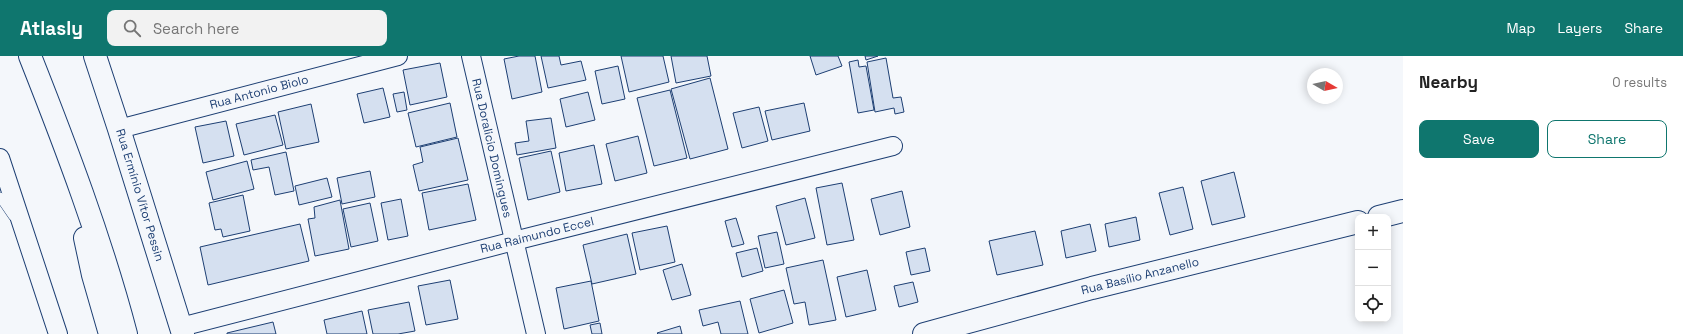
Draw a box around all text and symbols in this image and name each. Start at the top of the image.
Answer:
search box [107,10,387,46]
text: Atlasly [20,16,83,41]
icon: search [121,17,143,39]
text: Search here [153,19,239,38]
text: Map [1506,19,1536,37]
text: Layers [1558,19,1602,37]
text: Share [1624,19,1663,37]
north arrow [1307,68,1343,104]
street label: Rua Antonio Biolo [208,71,310,113]
text: Nearby [1419,71,1478,93]
text: 0 results [1612,74,1667,91]
street label: Rua Doralicio Domingues [468,77,516,219]
button: Save [1419,120,1539,158]
button: Share [1547,120,1667,158]
street label: Rua Ermínio Vítor Pessin [112,127,168,263]
street label: Rua Raimundo Eccel [478,213,596,257]
map controls [1355,214,1391,322]
button: + [1355,214,1391,250]
button: − [1355,250,1391,286]
street label: Rua Basílio Anzanello [1079,254,1201,298]
button: locate [1355,286,1391,322]

